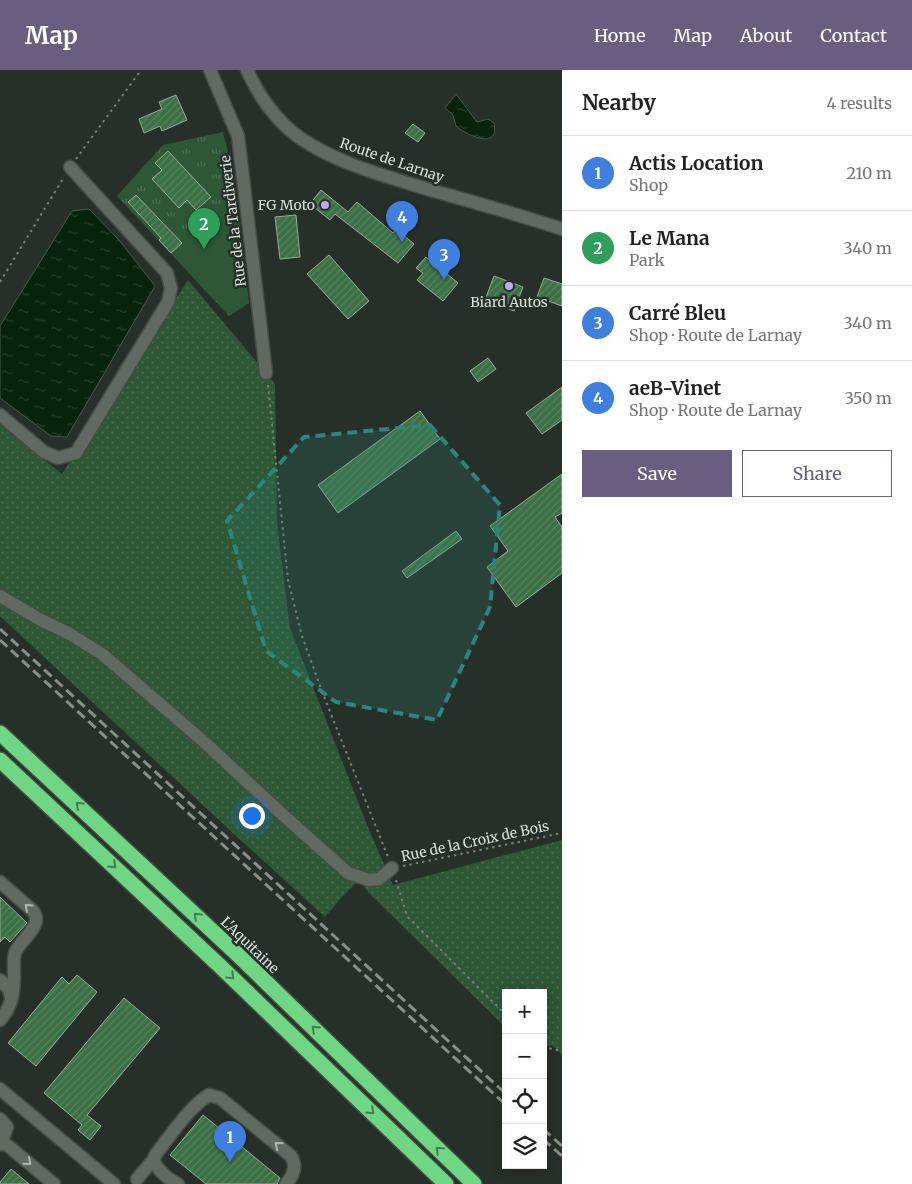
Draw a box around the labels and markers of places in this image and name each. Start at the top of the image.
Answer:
place label: FG Moto [258,196,315,214]
marker: FG Moto [319,199,331,211]
pin: 4 [386,201,418,242]
pin: 2 [188,208,220,249]
pin: 3 [428,239,460,280]
marker: Biard Autos [503,280,515,292]
place label: Biard Autos [470,293,548,311]
pin: 1 [214,1121,246,1162]

